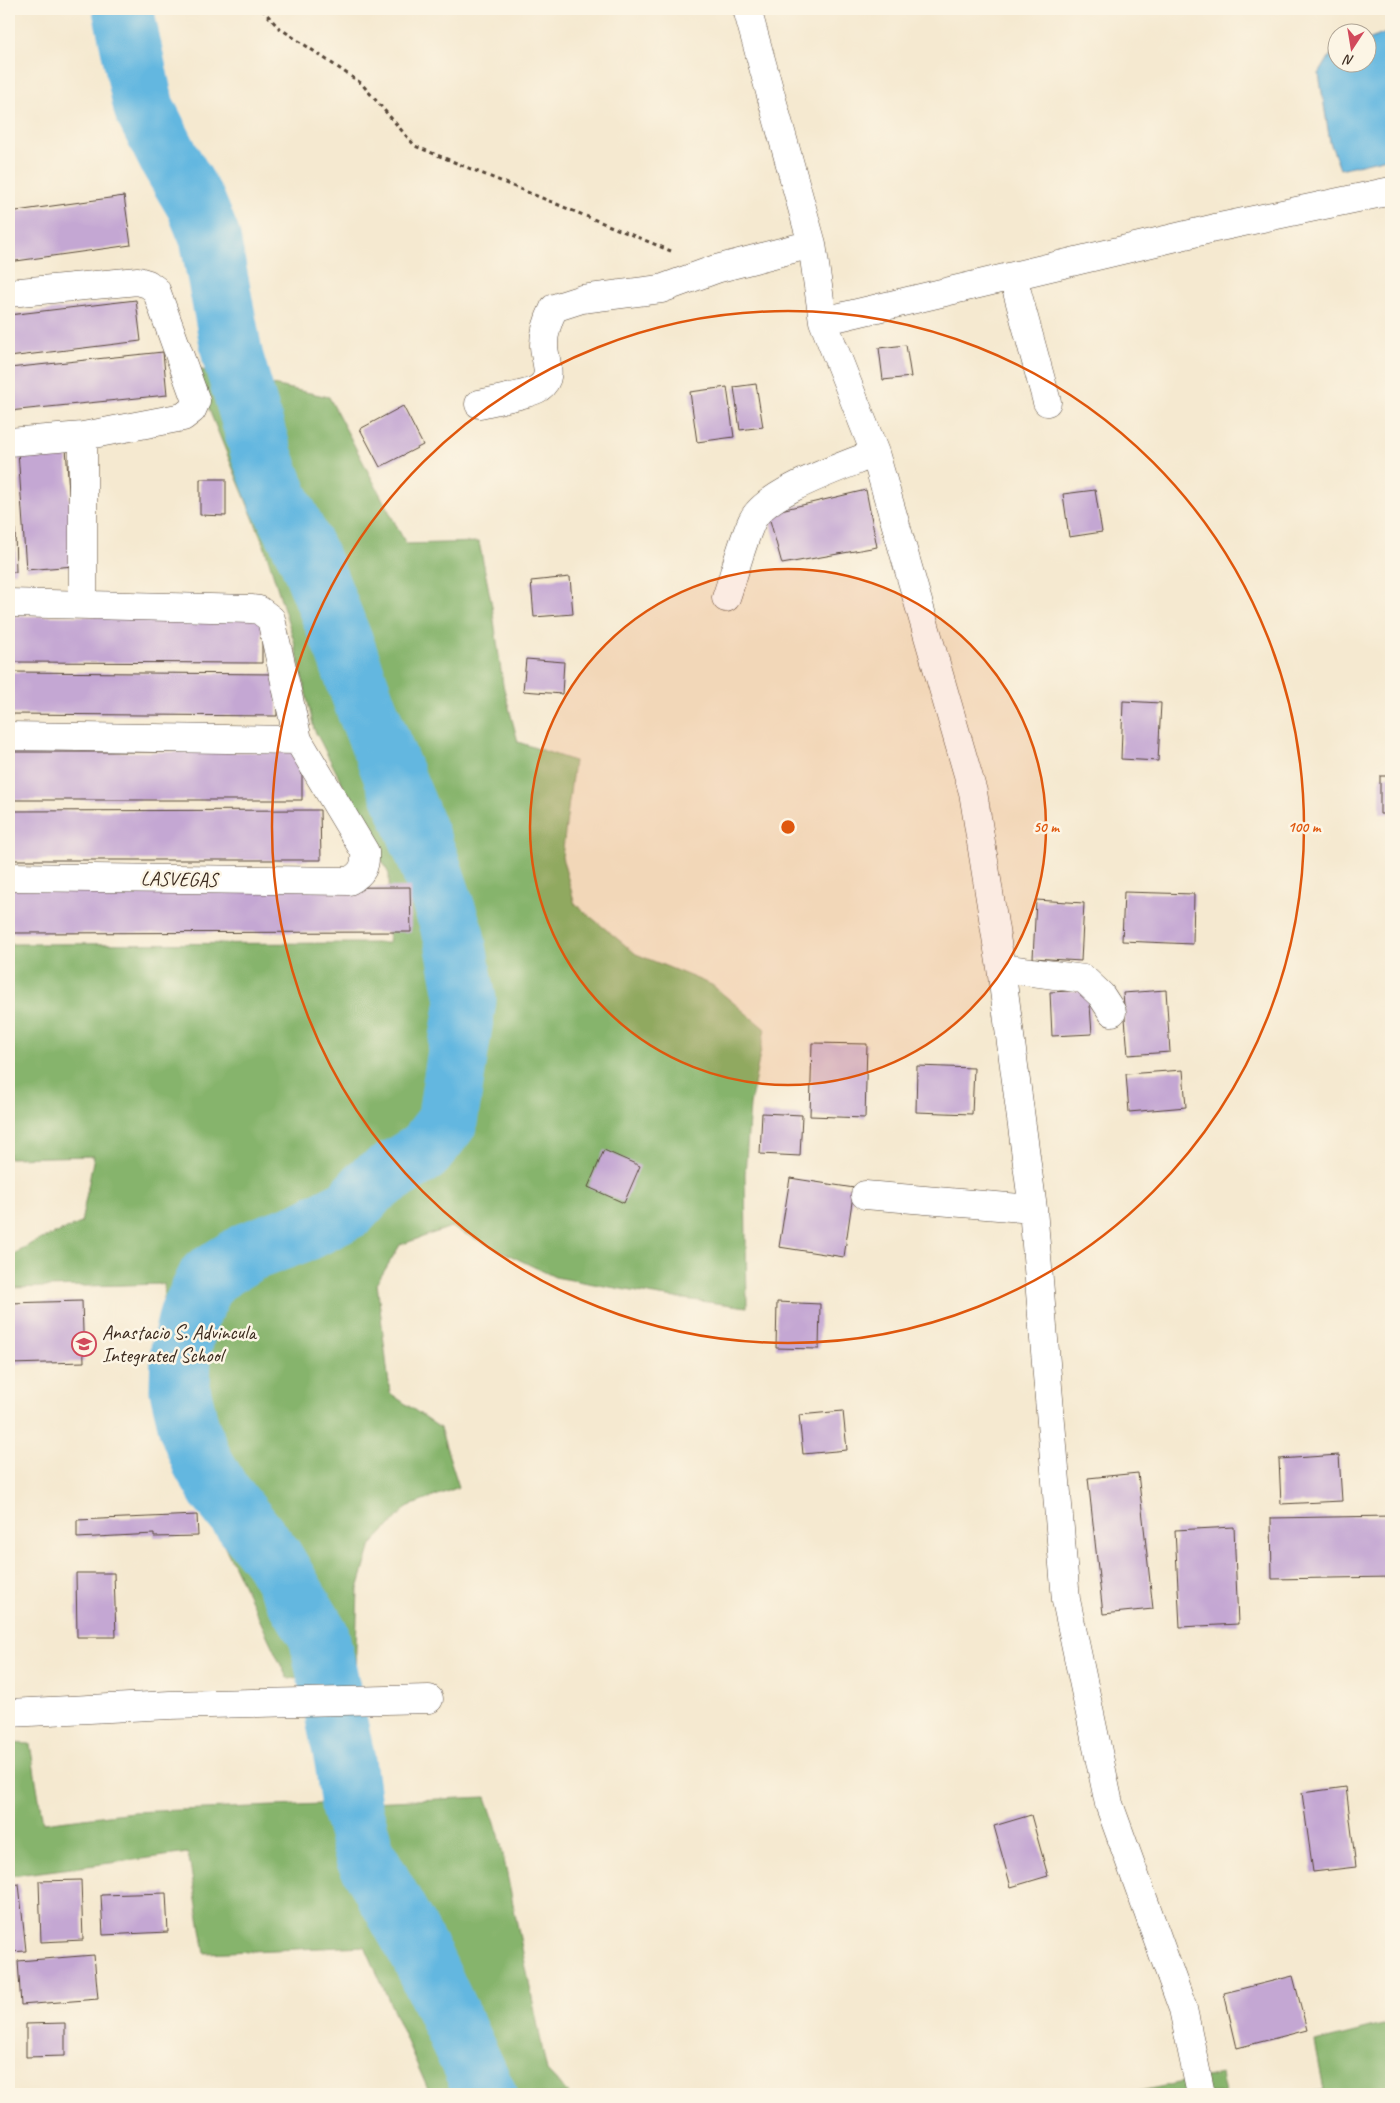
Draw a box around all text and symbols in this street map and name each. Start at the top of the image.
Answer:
north arrow [1328,22,1378,72]
text: N [1341,51,1355,69]
centre of rings [779,818,797,836]
text: 50 m [1033,818,1060,837]
text: 100 m [1288,818,1322,837]
street label: LASVEGAS [140,866,220,892]
place label: Anastacio S. Advincula Integrated School [102,1320,257,1368]
school or university icon: Anastacio S. Advincula Integrated School [71,1331,97,1357]

